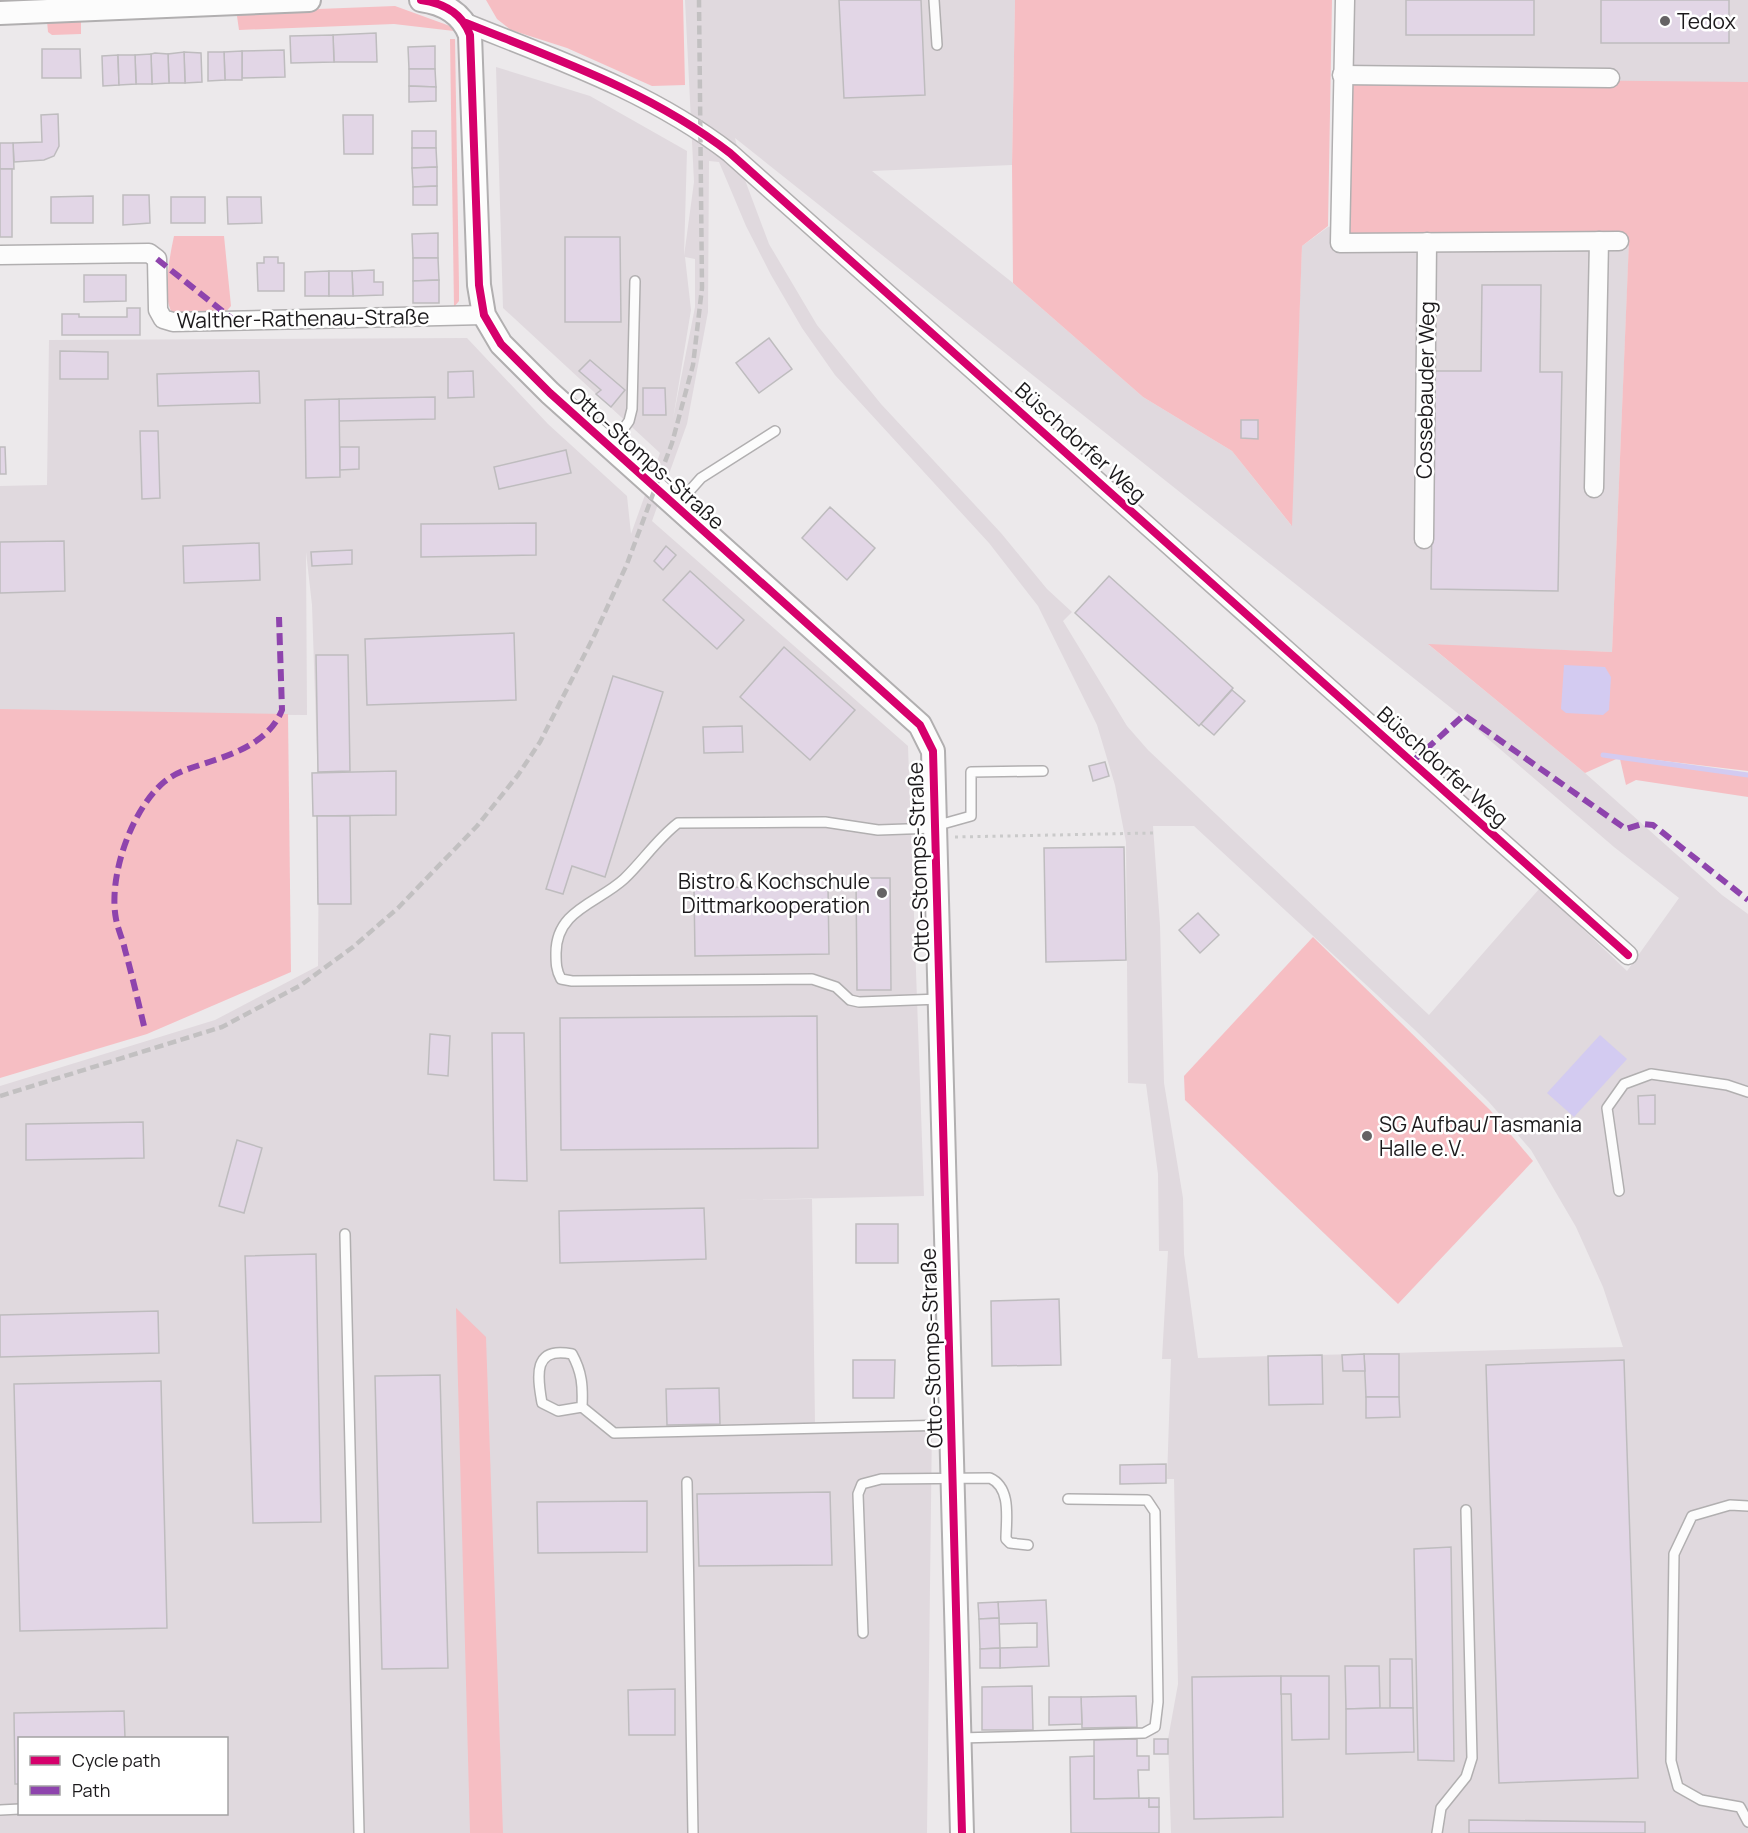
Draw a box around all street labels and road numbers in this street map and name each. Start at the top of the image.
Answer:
street label: Cossebauder Weg [1409,301,1441,479]
street label: Walther-Rathenau-Straße [176,302,430,334]
street label: Büschdorfer Weg [1010,376,1152,508]
street label: Otto-Stomps-Straße [563,381,731,535]
street label: Büschdorfer Weg [1372,700,1514,832]
street label: Otto-Stomps-Straße [901,761,935,963]
street label: Otto-Stomps-Straße [914,1247,948,1449]

